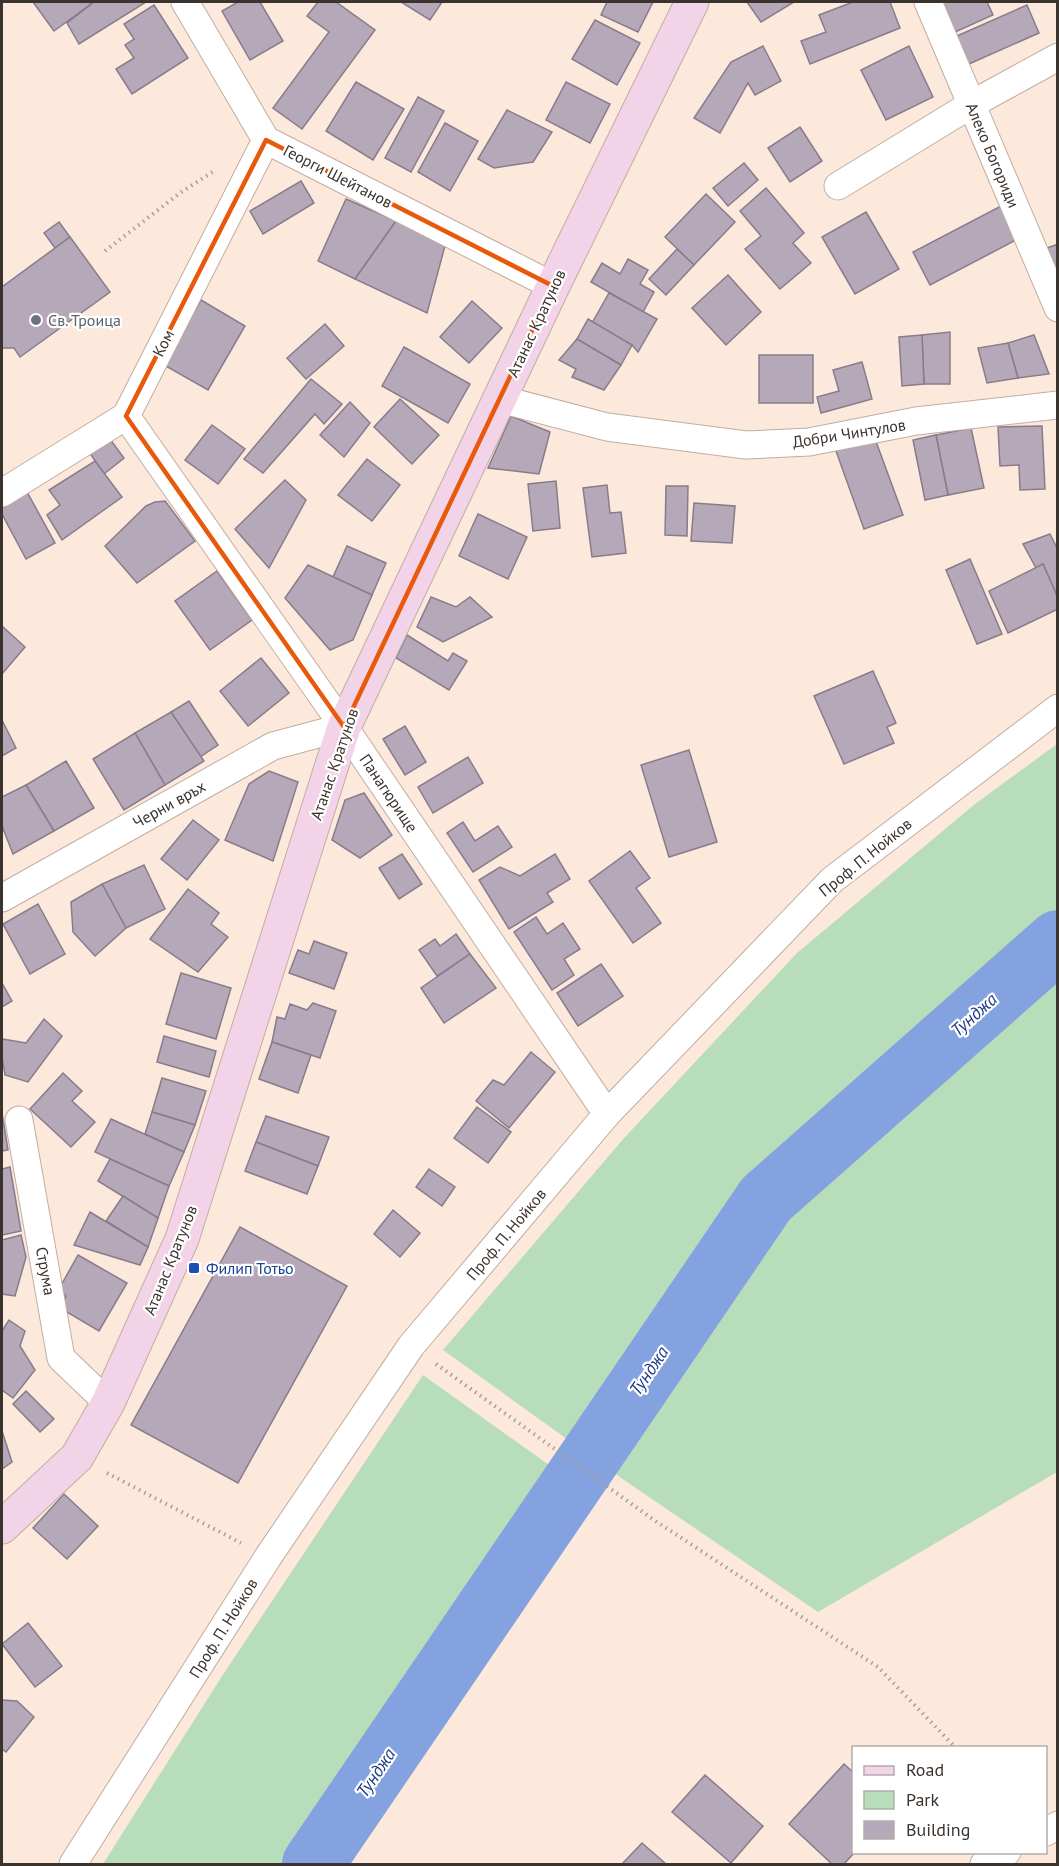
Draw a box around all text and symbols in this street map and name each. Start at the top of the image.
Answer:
street label: Алеко Богориди [962,99,1024,211]
street label: Георги Шейтанов [280,140,396,212]
street label: Атанас Кратунов [502,266,570,380]
place label: Св. Троица [48,310,121,330]
marker: Св. Троица [29,313,43,327]
street label: Ком [148,326,178,360]
street label: Добри Чинтулов [791,414,907,452]
street label: Атанас Кратунов [306,706,362,822]
street label: Панагюрище [356,750,422,836]
street label: Черни връх [129,776,209,832]
street label: Проф. П. Нойков [814,813,916,901]
water label: Тунджа [946,988,1002,1041]
street label: Проф. П. Нойков [462,1184,550,1284]
street label: Атанас Кратунов [139,1202,201,1318]
street label: Струма [32,1245,60,1297]
place label: Филип Тотьо [206,1258,294,1278]
marker: Филип Тотьо [187,1261,201,1275]
water label: Тунджа [624,1341,673,1400]
street label: Проф. П. Нойков [184,1574,262,1682]
water label: Тунджа [351,1743,400,1802]
legend [852,1746,1047,1854]
text: Road [906,1758,944,1781]
text: Park [906,1788,939,1811]
text: Building [906,1818,970,1841]

